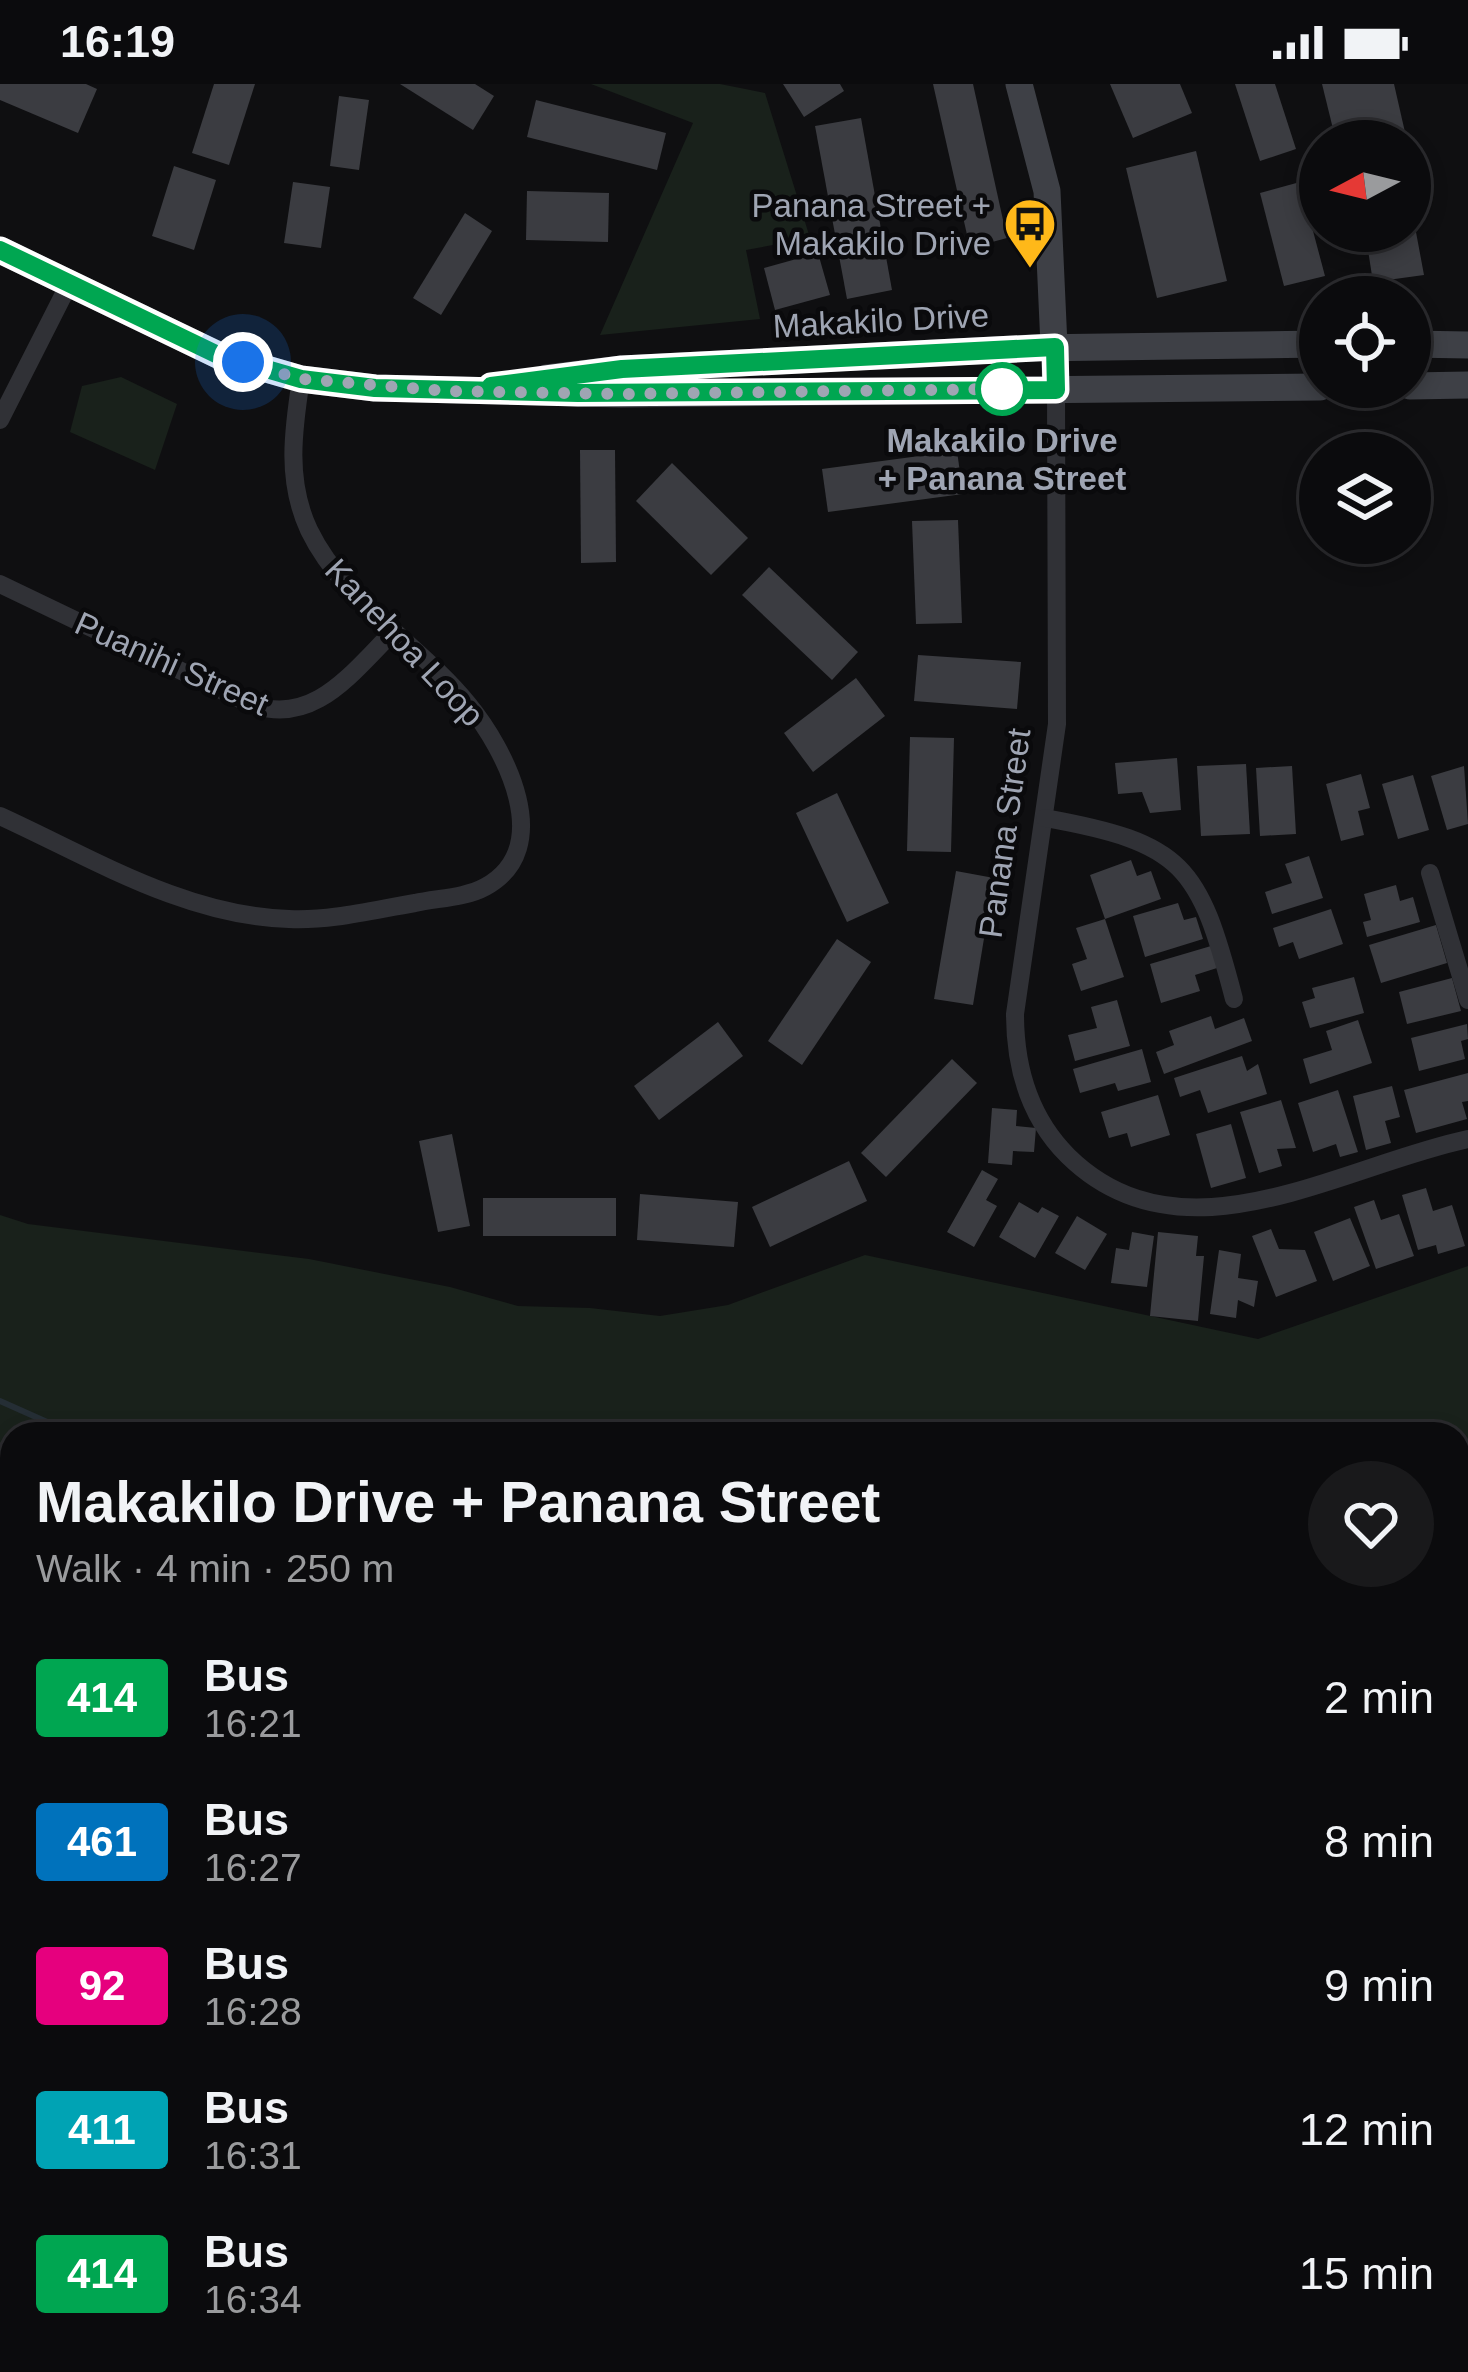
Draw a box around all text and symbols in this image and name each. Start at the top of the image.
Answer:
text: 16:19 [60,16,175,67]
north arrow [1299,120,1431,252]
map controls [1299,120,1431,564]
place label: Panana Street + Makakilo Drive [752,187,991,262]
bus stop icon: Panana Street + Makakilo Drive [1002,196,1058,270]
button: locate [1299,276,1431,408]
street label: Makakilo Drive [772,296,990,345]
your location [213,332,273,392]
marker: Makakilo Drive + Panana Street [977,364,1027,414]
place label: Makakilo Drive + Panana Street [878,422,1126,497]
button: layers [1299,432,1431,564]
street label: Kanehoa Loop [318,551,491,733]
street label: Puanihi Street [70,604,274,723]
street label: Panana Street [971,726,1037,940]
button: heart [1308,1461,1434,1587]
text: Makakilo Drive + Panana Street [36,1470,880,1534]
text: Walk · 4 min · 250 m [36,1547,394,1590]
text: Bus [204,1650,289,1701]
text: 2 min [1324,1672,1434,1723]
text: 414 [67,1674,137,1721]
text: 16:21 [204,1702,302,1745]
text: Bus [204,1794,289,1845]
text: 8 min [1324,1816,1434,1867]
text: 461 [67,1818,137,1865]
text: 16:27 [204,1846,302,1889]
text: Bus [204,1938,289,1989]
text: 9 min [1324,1960,1434,2011]
text: 92 [79,1962,125,2009]
text: 16:28 [204,1990,302,2033]
text: Bus [204,2082,289,2133]
text: 12 min [1299,2104,1434,2155]
text: 411 [68,2106,136,2153]
text: 16:31 [204,2134,302,2177]
text: Bus [204,2226,289,2277]
text: 15 min [1299,2248,1434,2299]
text: 414 [67,2250,137,2297]
text: 16:34 [204,2278,302,2321]

